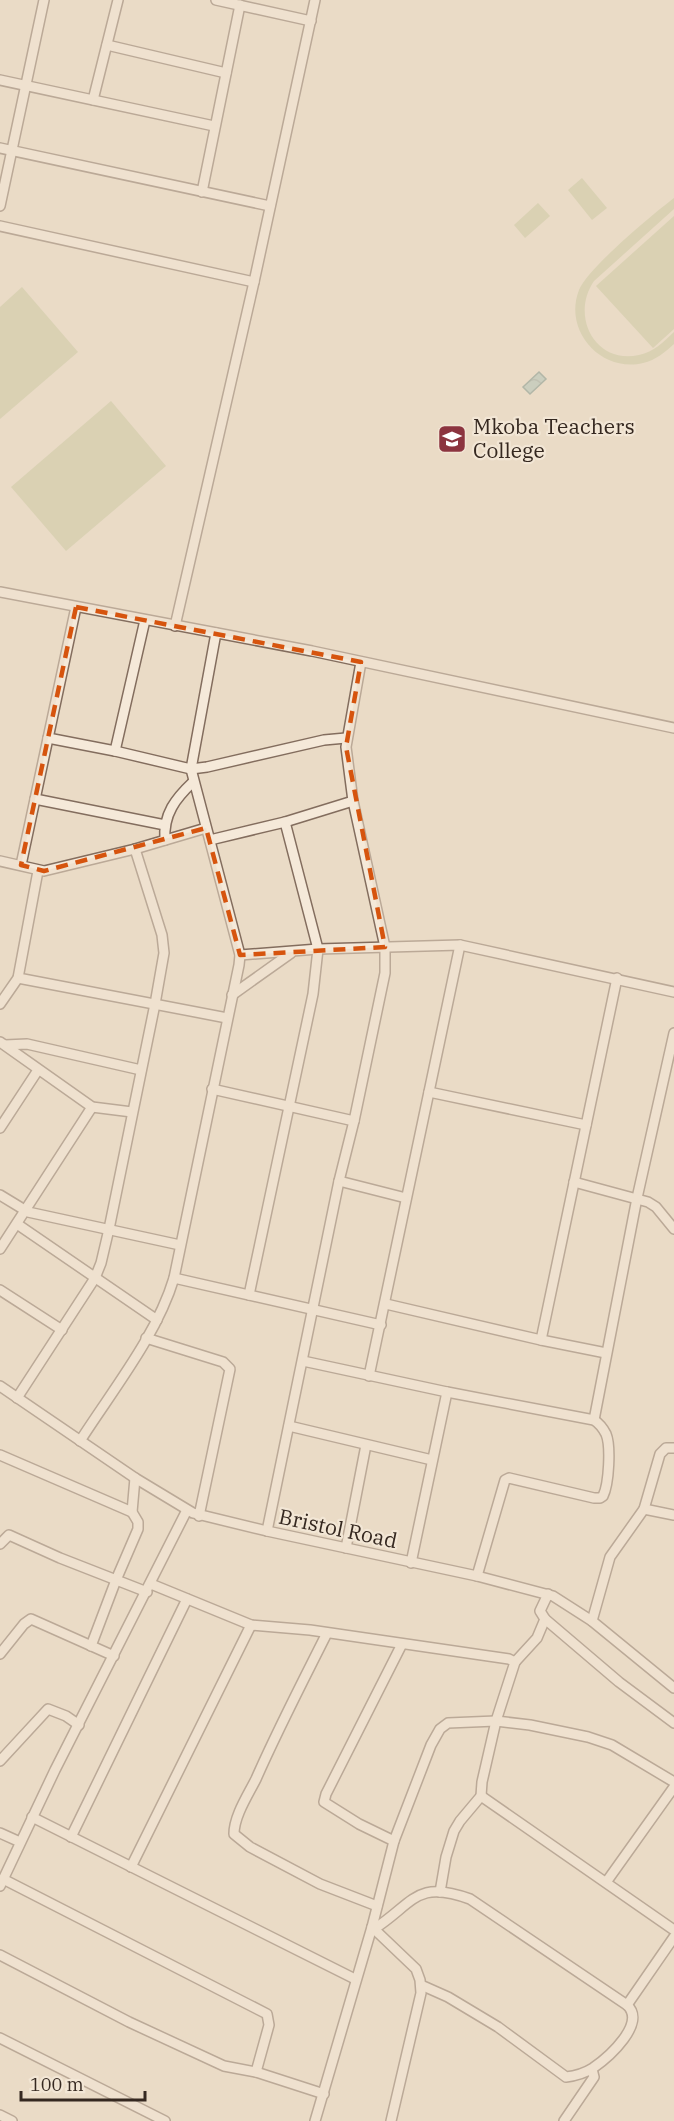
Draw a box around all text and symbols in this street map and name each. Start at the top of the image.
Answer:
place label: Mkoba Teachers College [473,412,635,464]
school or university icon: Mkoba Teachers College [436,423,468,455]
street label: Bristol Road [276,1502,400,1554]
scale bar [21,2064,146,2102]
text: 100 m [30,2073,84,2096]

